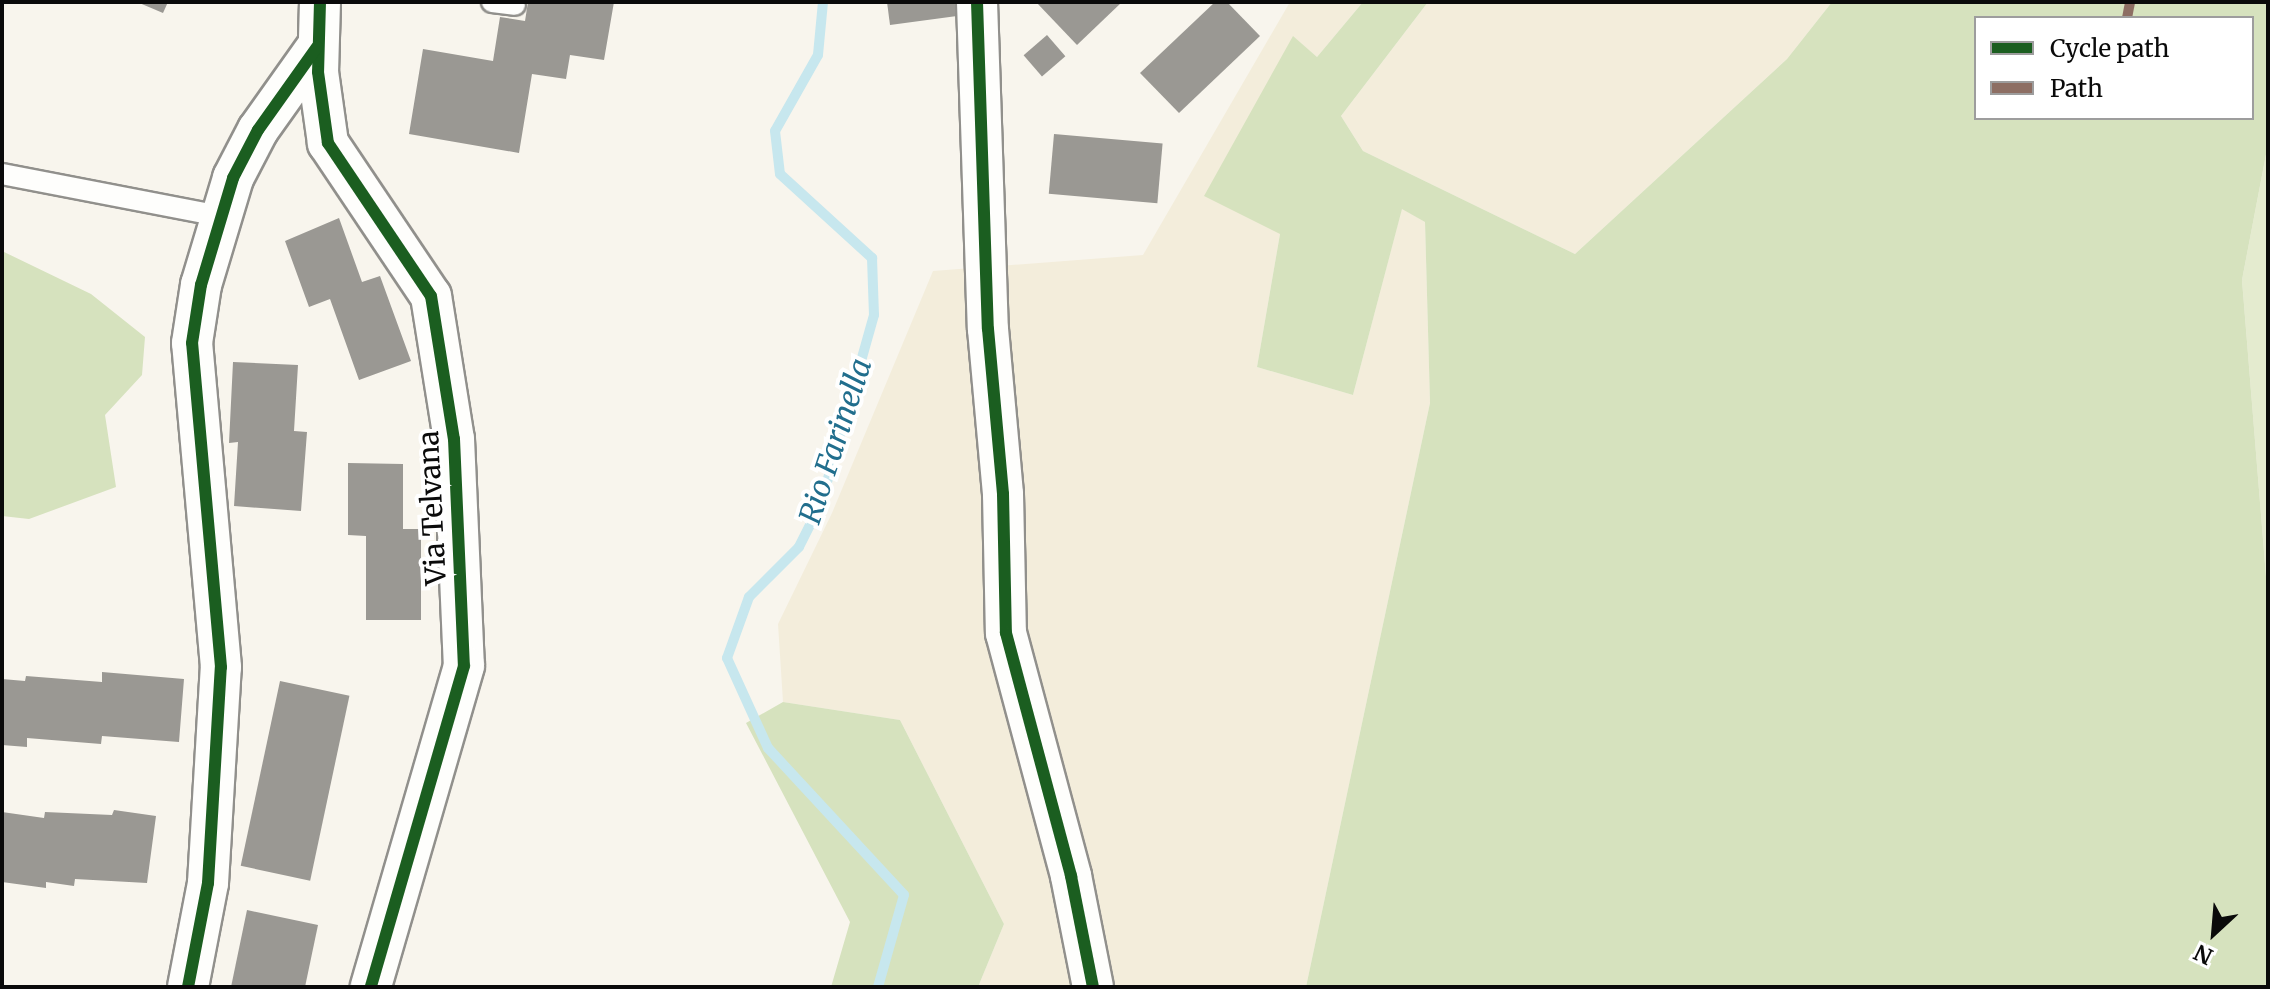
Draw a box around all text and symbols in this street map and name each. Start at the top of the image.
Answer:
legend [1974,16,2254,120]
text: Cycle path [2050,33,2169,64]
text: Path [2050,73,2103,104]
water label: Rio Farinella [791,354,879,528]
street label: Via Telvana [411,430,453,586]
north arrow [2174,893,2254,973]
text: N [2190,938,2217,971]

